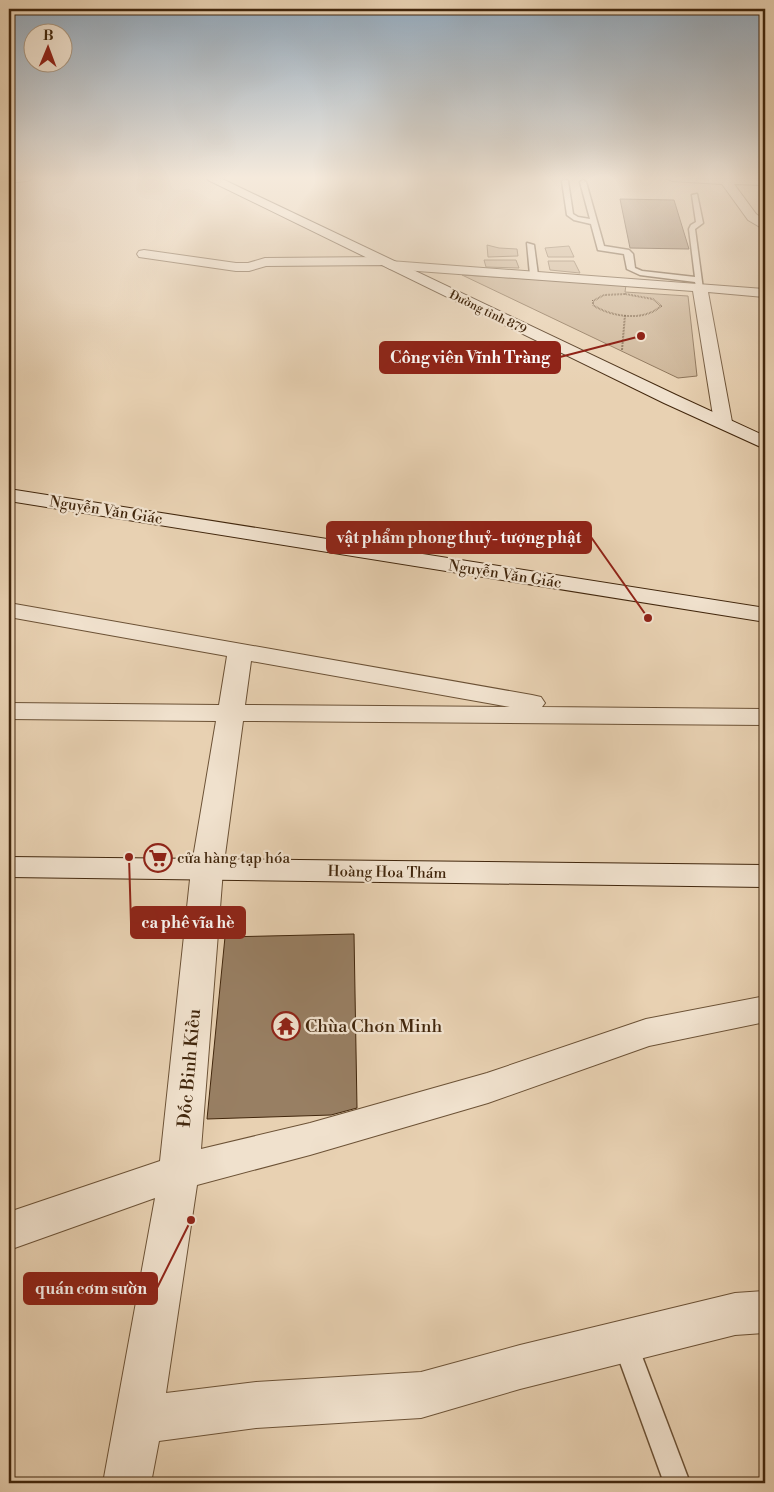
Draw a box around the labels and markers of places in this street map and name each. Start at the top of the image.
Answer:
callout: Công viên Vĩnh Tràng [380,342,560,373]
callout: vật phẩm phong thuỷ- tượng phật [327,522,591,553]
supermarket icon: cửa hàng tạp hóa [143,843,173,873]
place label: cửa hàng tạp hóa [177,849,290,868]
callout: ca phê vĩa hè [131,907,245,938]
temple icon: Chùa Chơn Minh [271,1011,301,1041]
place label: Chùa Chơn Minh [305,1015,442,1038]
callout: quán cơm sườn [24,1273,157,1304]

